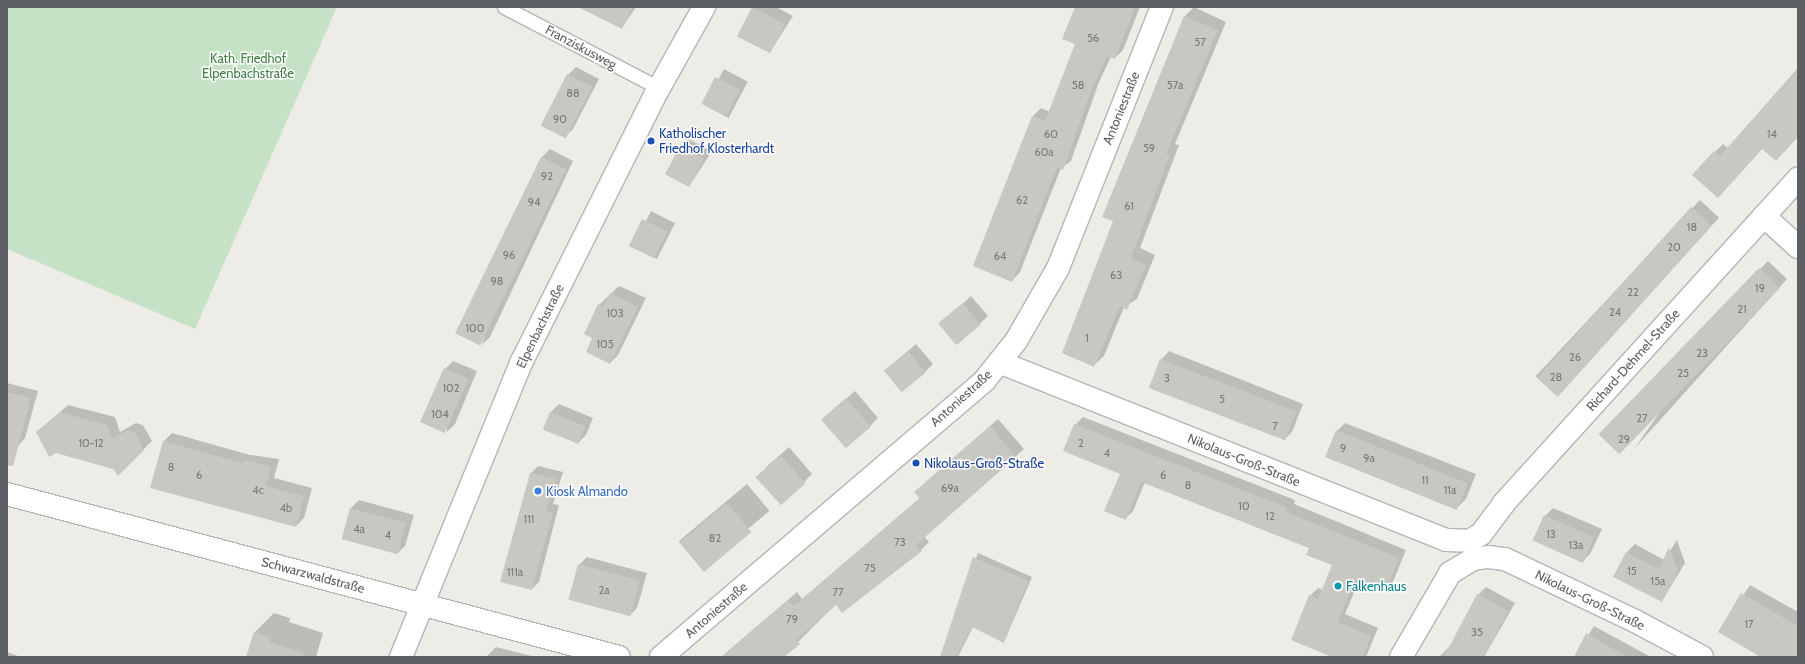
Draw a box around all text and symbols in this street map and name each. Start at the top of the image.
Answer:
street label: Franziskusweg [543,22,619,72]
house number: 56 [1087,31,1099,45]
house number: 57 [1194,35,1206,49]
park label: Kath. Friedhof Elpenbachstraße [202,51,294,82]
street label: Antoniestraße [1099,69,1143,147]
house number: 58 [1072,78,1084,92]
house number: 57a [1167,78,1183,92]
house number: 88 [566,86,580,100]
house number: 90 [553,112,567,126]
place label: Katholischer Friedhof Klosterhardt [659,126,774,157]
house number: 60 [1044,127,1058,141]
house number: 14 [1767,127,1777,141]
marker: Katholischer Friedhof Klosterhardt [646,136,656,146]
house number: 59 [1143,141,1155,155]
house number: 60a [1034,145,1054,159]
house number: 92 [541,169,553,183]
house number: 62 [1016,193,1028,207]
house number: 94 [528,195,540,209]
house number: 61 [1124,199,1134,213]
house number: 18 [1687,220,1697,234]
house number: 20 [1667,240,1681,254]
house number: 96 [503,248,515,262]
house number: 64 [994,249,1006,263]
house number: 63 [1110,268,1122,282]
house number: 98 [491,274,503,288]
street label: Elpenbachstraße [513,281,567,371]
house number: 19 [1755,281,1765,295]
house number: 22 [1627,285,1639,299]
house number: 21 [1737,302,1747,316]
house number: 24 [1609,305,1621,319]
house number: 103 [606,306,624,320]
street label: Richard-Dehmel-Straße [1583,306,1683,414]
house number: 100 [466,321,484,335]
house number: 1 [1085,331,1089,345]
house number: 105 [596,337,614,351]
house number: 23 [1696,346,1708,360]
house number: 26 [1569,350,1581,364]
street label: Antoniestraße [927,366,995,430]
house number: 25 [1677,366,1689,380]
house number: 28 [1550,370,1562,384]
house number: 3 [1164,371,1170,385]
house number: 102 [442,381,460,395]
house number: 5 [1219,392,1225,406]
house number: 104 [431,407,449,421]
house number: 27 [1636,411,1648,425]
house number: 7 [1272,419,1278,433]
street label: Nikolaus-Groß-Straße [1185,430,1303,490]
house number: 29 [1618,432,1630,446]
house number: 10-12 [78,436,104,450]
house number: 2 [1078,436,1084,450]
house number: 9 [1340,441,1346,455]
house number: 4 [1104,446,1110,460]
house number: 9a [1363,451,1375,465]
place label: Nikolaus-Groß-Straße [924,455,1044,471]
marker: Nikolaus-Groß-Straße [911,458,921,468]
house number: 8 [168,460,174,474]
house number: 6 [196,468,202,482]
house number: 6 [1160,468,1166,482]
house number: 11 [1421,473,1429,487]
house number: 8 [1185,478,1191,492]
house number: 69a [941,481,959,495]
house number: 4c [252,483,264,497]
place label: Kiosk Almando [546,483,628,499]
house number: 11a [1444,483,1456,497]
marker: Kiosk Almando [533,486,543,496]
house number: 10 [1238,499,1250,513]
house number: 4b [280,501,292,515]
house number: 12 [1265,509,1275,523]
house number: 111 [524,512,534,526]
house number: 4a [353,522,365,536]
house number: 13 [1546,527,1556,541]
house number: 4 [385,528,391,542]
house number: 82 [709,531,721,545]
house number: 73 [894,535,906,549]
house number: 13a [1569,538,1583,552]
street label: Schwarzwaldstraße [260,554,366,596]
house number: 75 [864,561,876,575]
house number: 15 [1627,564,1637,578]
house number: 111a [507,565,523,579]
street label: Nikolaus-Groß-Straße [1533,567,1647,633]
house number: 15a [1651,574,1665,588]
place label: Falkenhaus [1346,578,1406,594]
street label: Antoniestraße [682,579,750,641]
marker: Falkenhaus [1333,581,1343,591]
house number: 2a [598,583,610,597]
house number: 77 [832,585,844,599]
house number: 79 [786,612,798,626]
house number: 17 [1744,617,1754,631]
house number: 35 [1471,625,1483,639]

